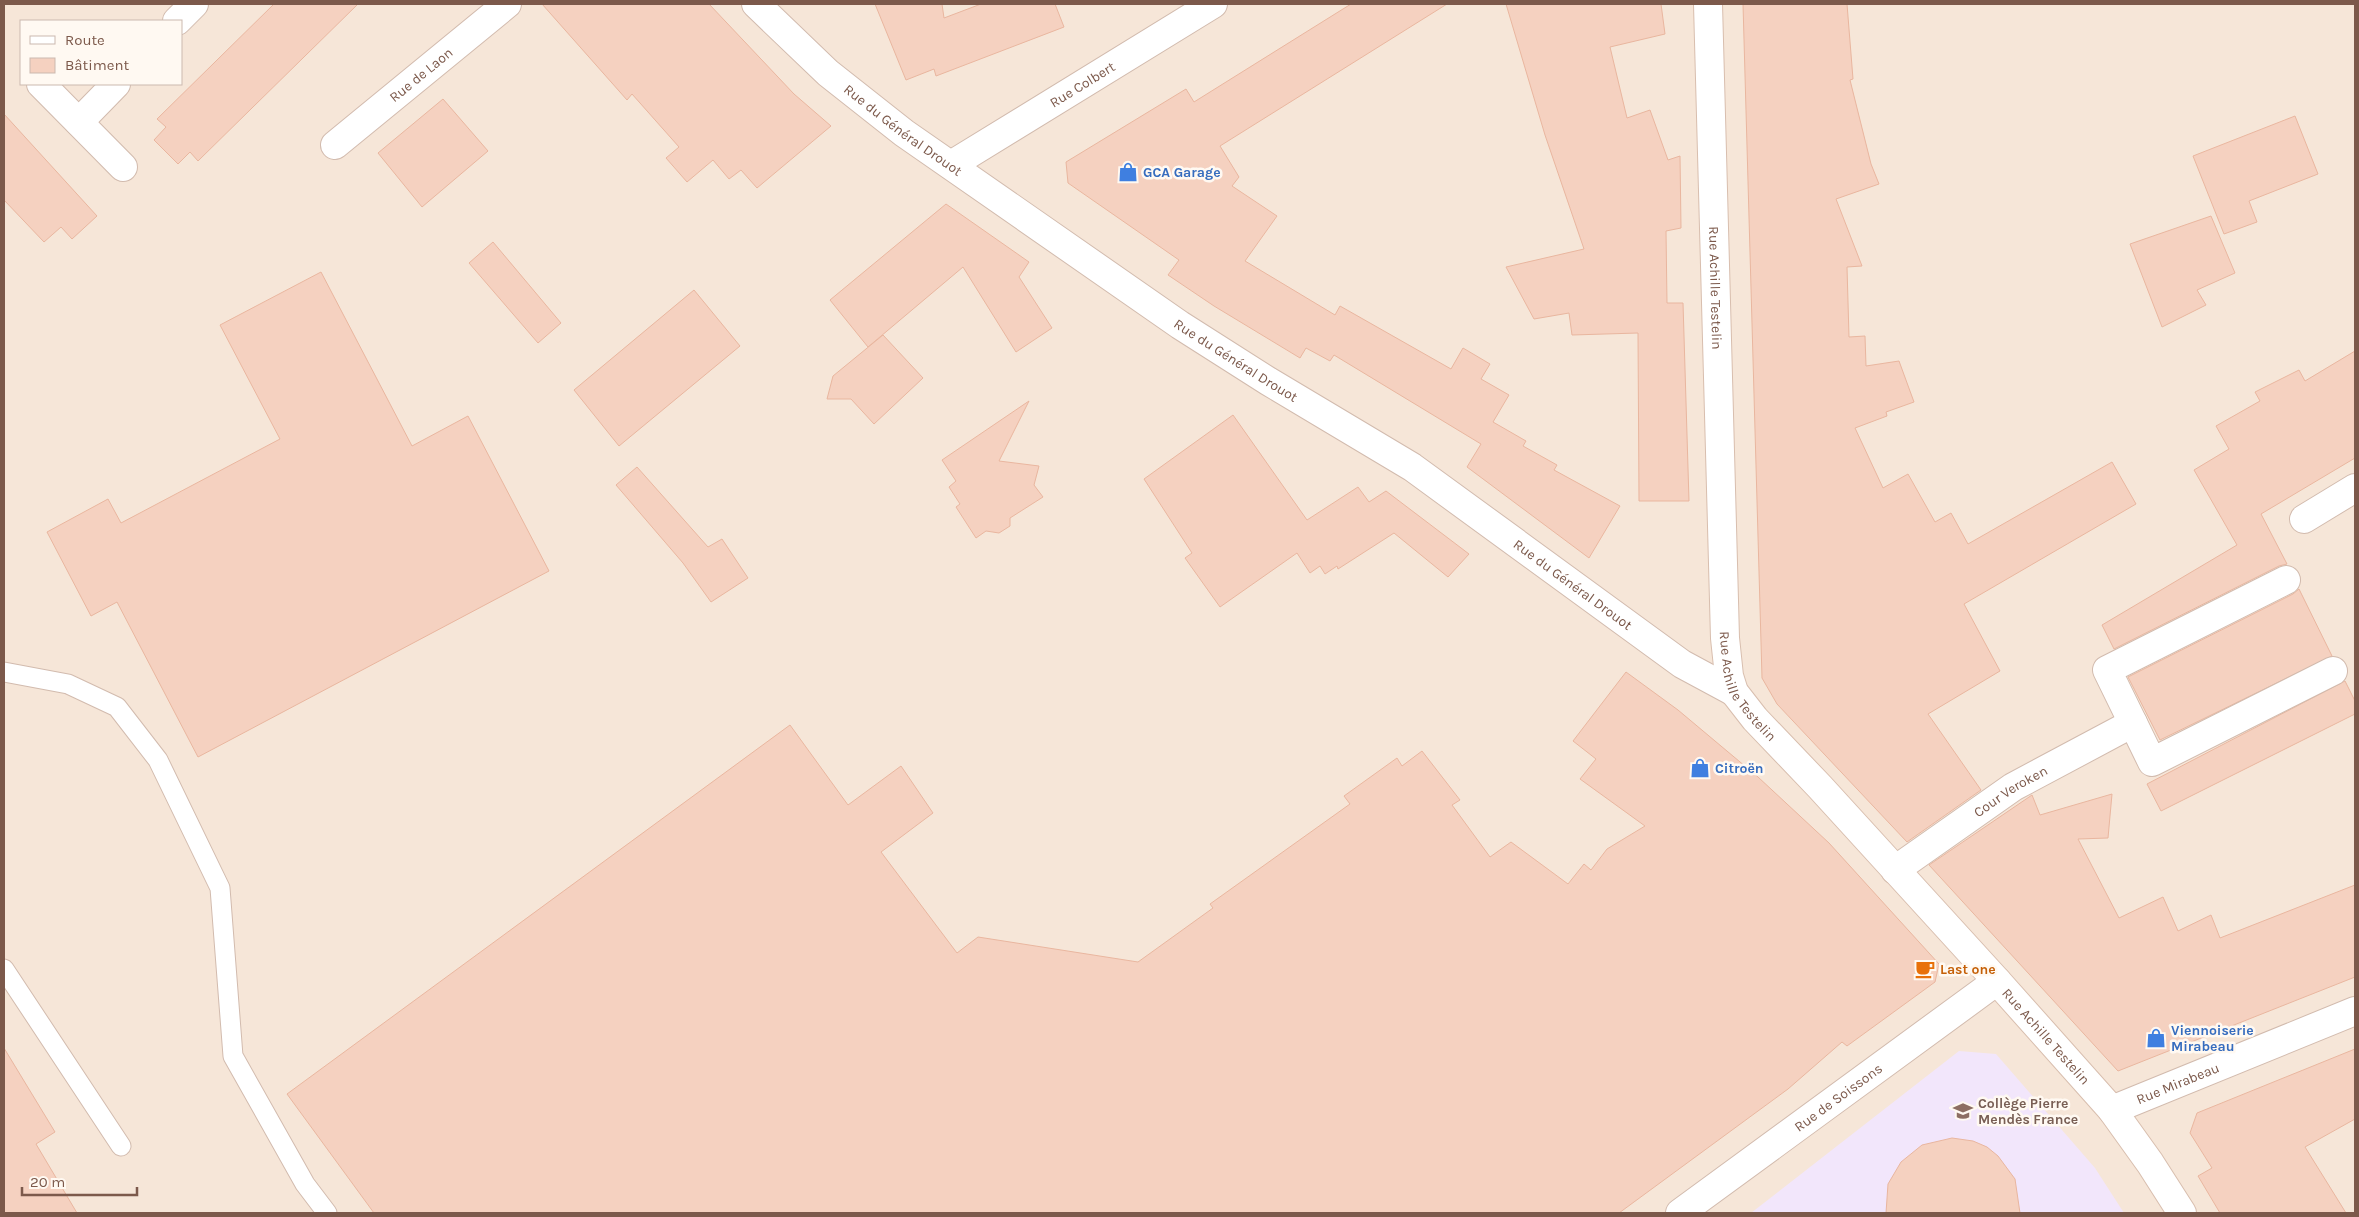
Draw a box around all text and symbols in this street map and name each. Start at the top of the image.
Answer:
legend [20,20,182,85]
text: Route [65,31,105,49]
street label: Rue de Laon [386,44,456,106]
text: Bâtiment [65,56,129,74]
street label: Rue Colbert [1047,58,1118,111]
street label: Rue du Général Drouot [840,81,965,180]
shop icon: GCA Garage [1117,161,1139,183]
place label: GCA Garage [1143,164,1221,181]
street label: Rue Achille Testelin [1705,226,1725,350]
street label: Rue du Général Drouot [1171,315,1301,406]
street label: Rue du Général Drouot [1510,536,1635,634]
street label: Rue Achille Testelin [1716,631,1780,745]
shop icon: Citroën [1689,757,1711,779]
place label: Citroën [1715,760,1764,777]
street label: Cour Veroken [1971,762,2051,821]
cafe icon: Last one [1914,958,1936,980]
place label: Last one [1940,961,1996,978]
street label: Rue Achille Testelin [1998,985,2093,1088]
place label: Viennoiserie Mirabeau [2171,1022,2254,1055]
shop icon: Viennoiserie Mirabeau [2145,1027,2167,1049]
street label: Rue Mirabeau [2134,1059,2222,1108]
street label: Rue de Soissons [1791,1060,1886,1135]
place label: Collège Pierre Mendès France [1978,1095,2078,1128]
school or university icon: Collège Pierre Mendès France [1952,1100,1974,1122]
scale bar [22,1164,138,1196]
text: 20 m [30,1173,65,1191]

